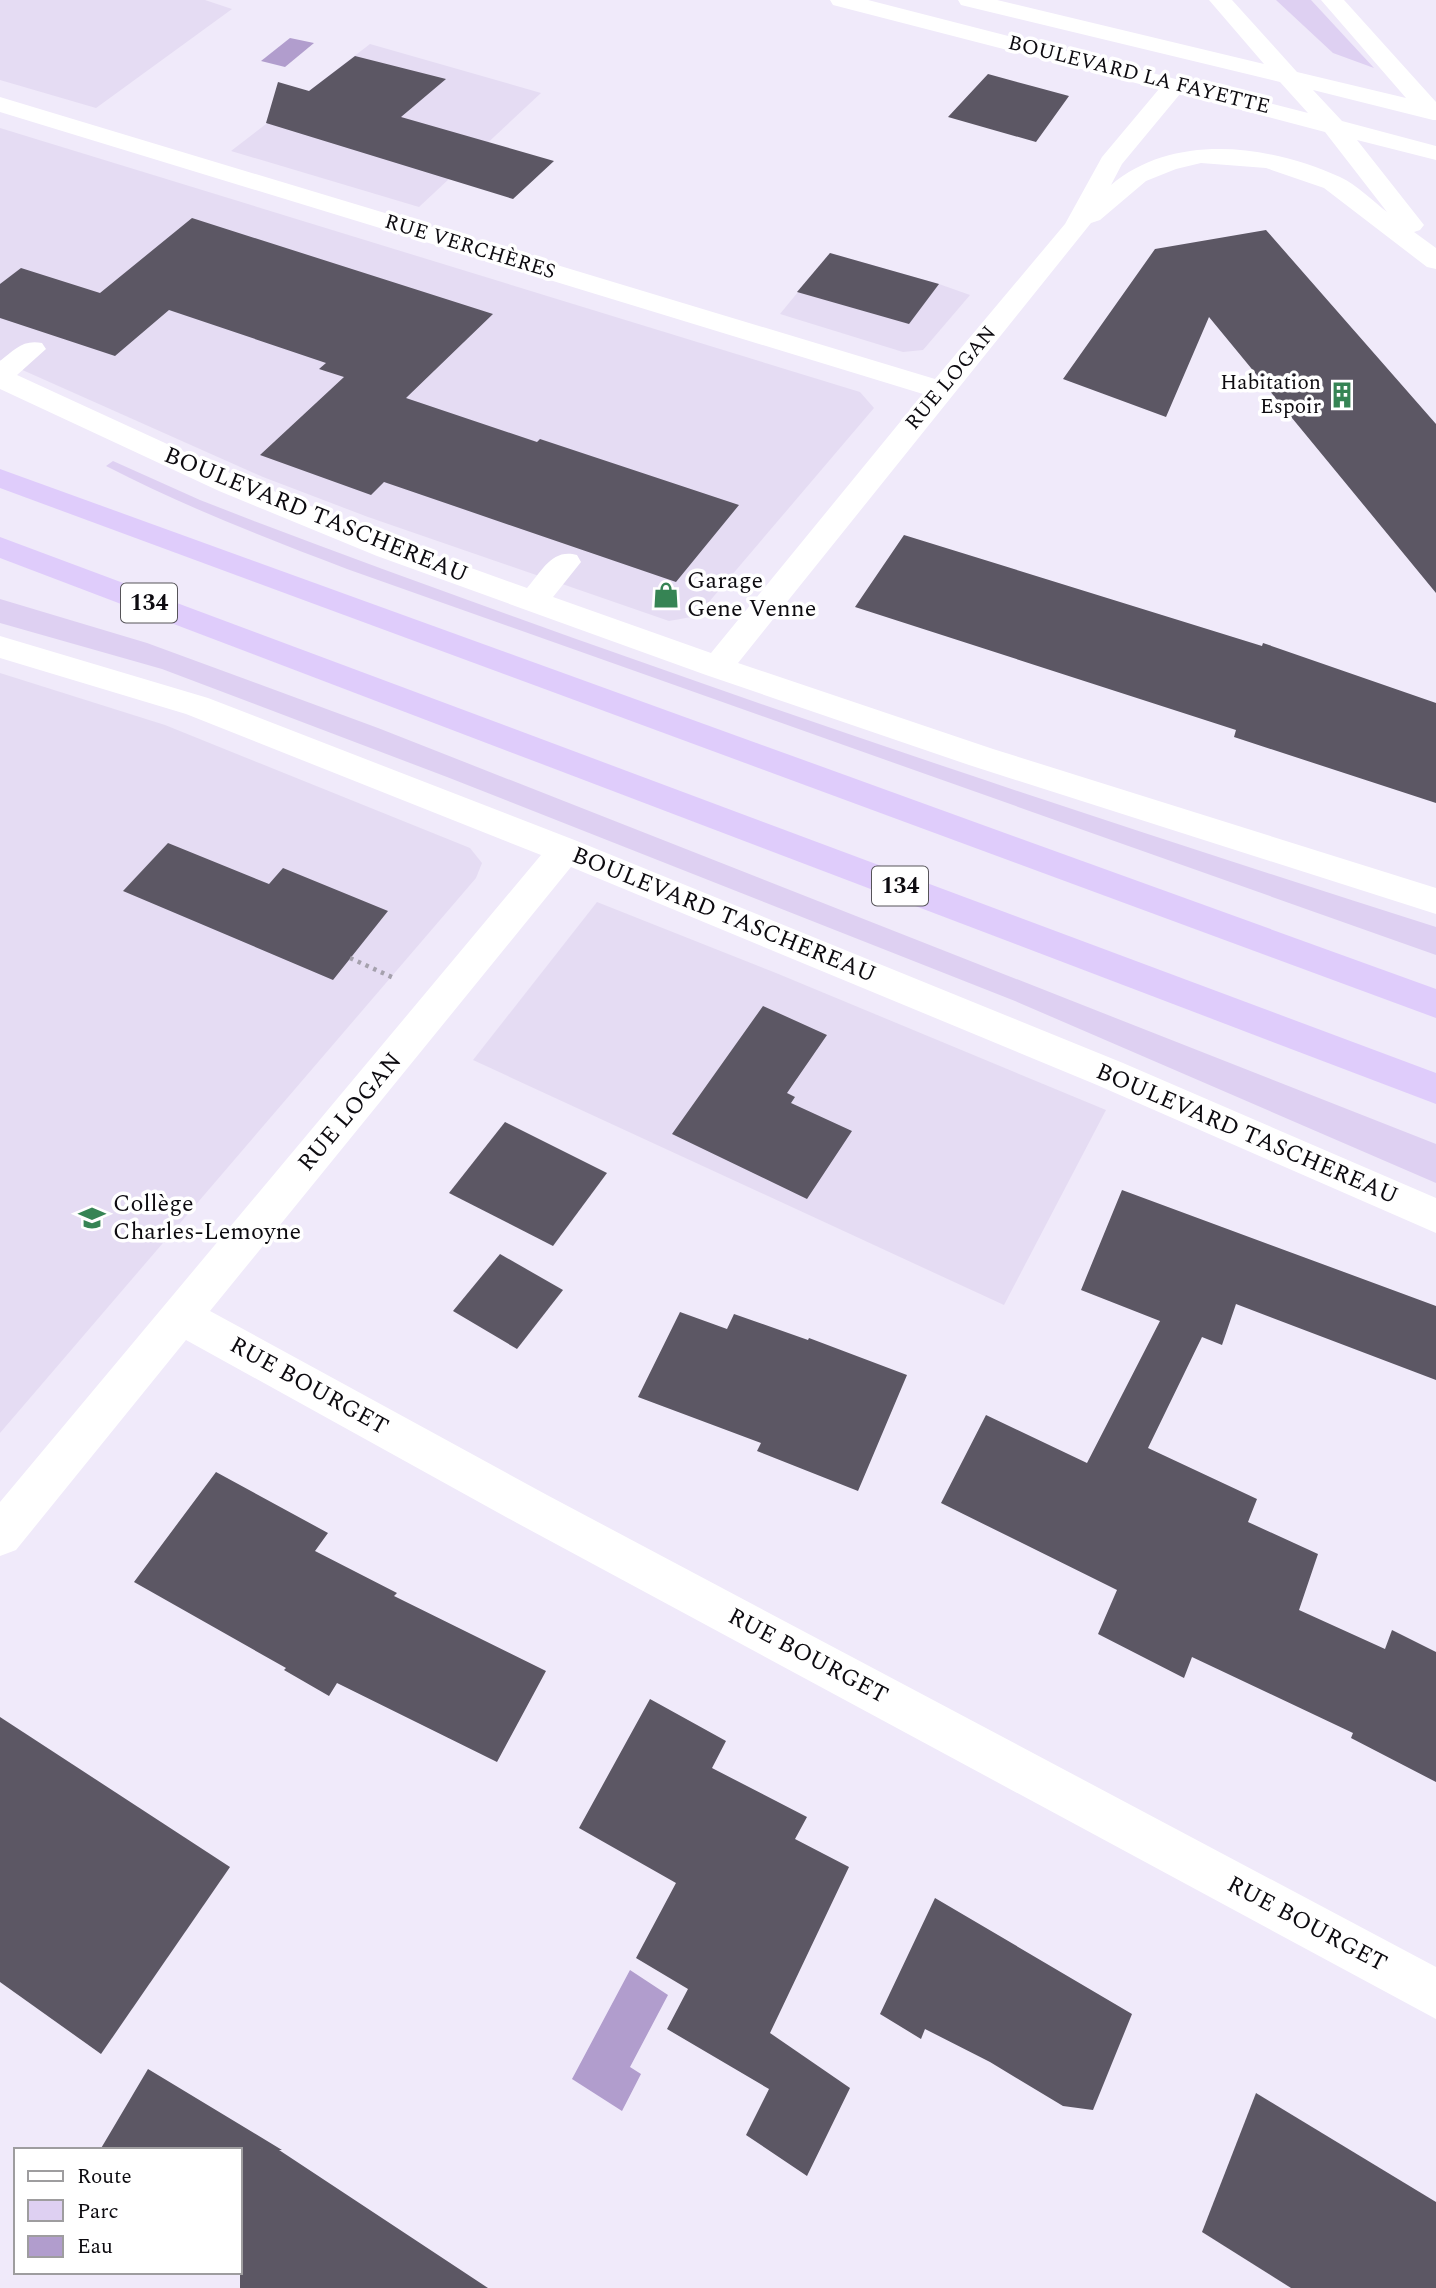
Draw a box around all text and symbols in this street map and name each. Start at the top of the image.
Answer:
street label: BOULEVARD LA FAYETTE [1005,27,1273,123]
street label: RUE VERCHÈRES [381,206,559,288]
street label: RUE LOGAN [898,319,1004,437]
place label: Habitation Espoir [1220,367,1321,423]
building icon: Habitation Espoir [1327,380,1357,410]
street label: BOULEVARD TASCHEREAU [158,437,474,593]
place label: Garage Gene Venne [687,563,816,627]
shop icon: Garage Gene Venne [651,580,681,610]
road number: 134 [121,583,177,622]
street label: BOULEVARD TASCHEREAU [566,837,882,993]
road number: 134 [872,866,928,906]
street label: RUE LOGAN [289,1044,411,1180]
street label: BOULEVARD TASCHEREAU [1090,1054,1404,1214]
place label: Collège Charles-Lemoyne [113,1186,301,1250]
school or university icon: Collège Charles-Lemoyne [77,1203,107,1233]
street label: RUE BOURGET [223,1327,395,1445]
street label: RUE BOURGET [721,1599,895,1713]
street label: RUE BOURGET [1220,1867,1394,1981]
legend [14,2148,242,2274]
text: Route [77,2161,132,2193]
text: Parc [77,2196,119,2228]
text: Eau [77,2231,113,2263]

